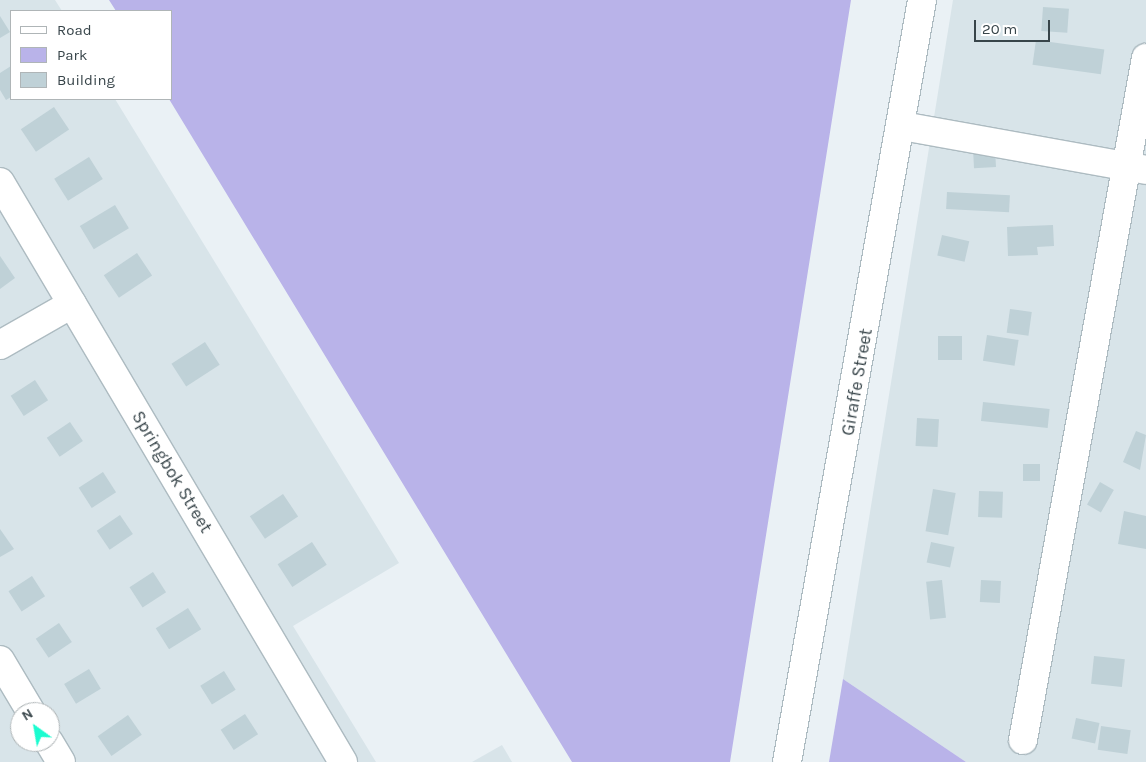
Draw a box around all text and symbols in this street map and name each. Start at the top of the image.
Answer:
legend [10,10,172,100]
scale bar [976,10,1052,42]
text: 20 m [982,20,1017,38]
text: Road [57,21,92,39]
text: Park [57,46,87,64]
text: Building [57,71,115,89]
street label: Giraffe Street [837,327,877,437]
street label: Springbok Street [127,407,217,537]
north arrow [10,702,60,752]
text: N [19,705,36,725]

